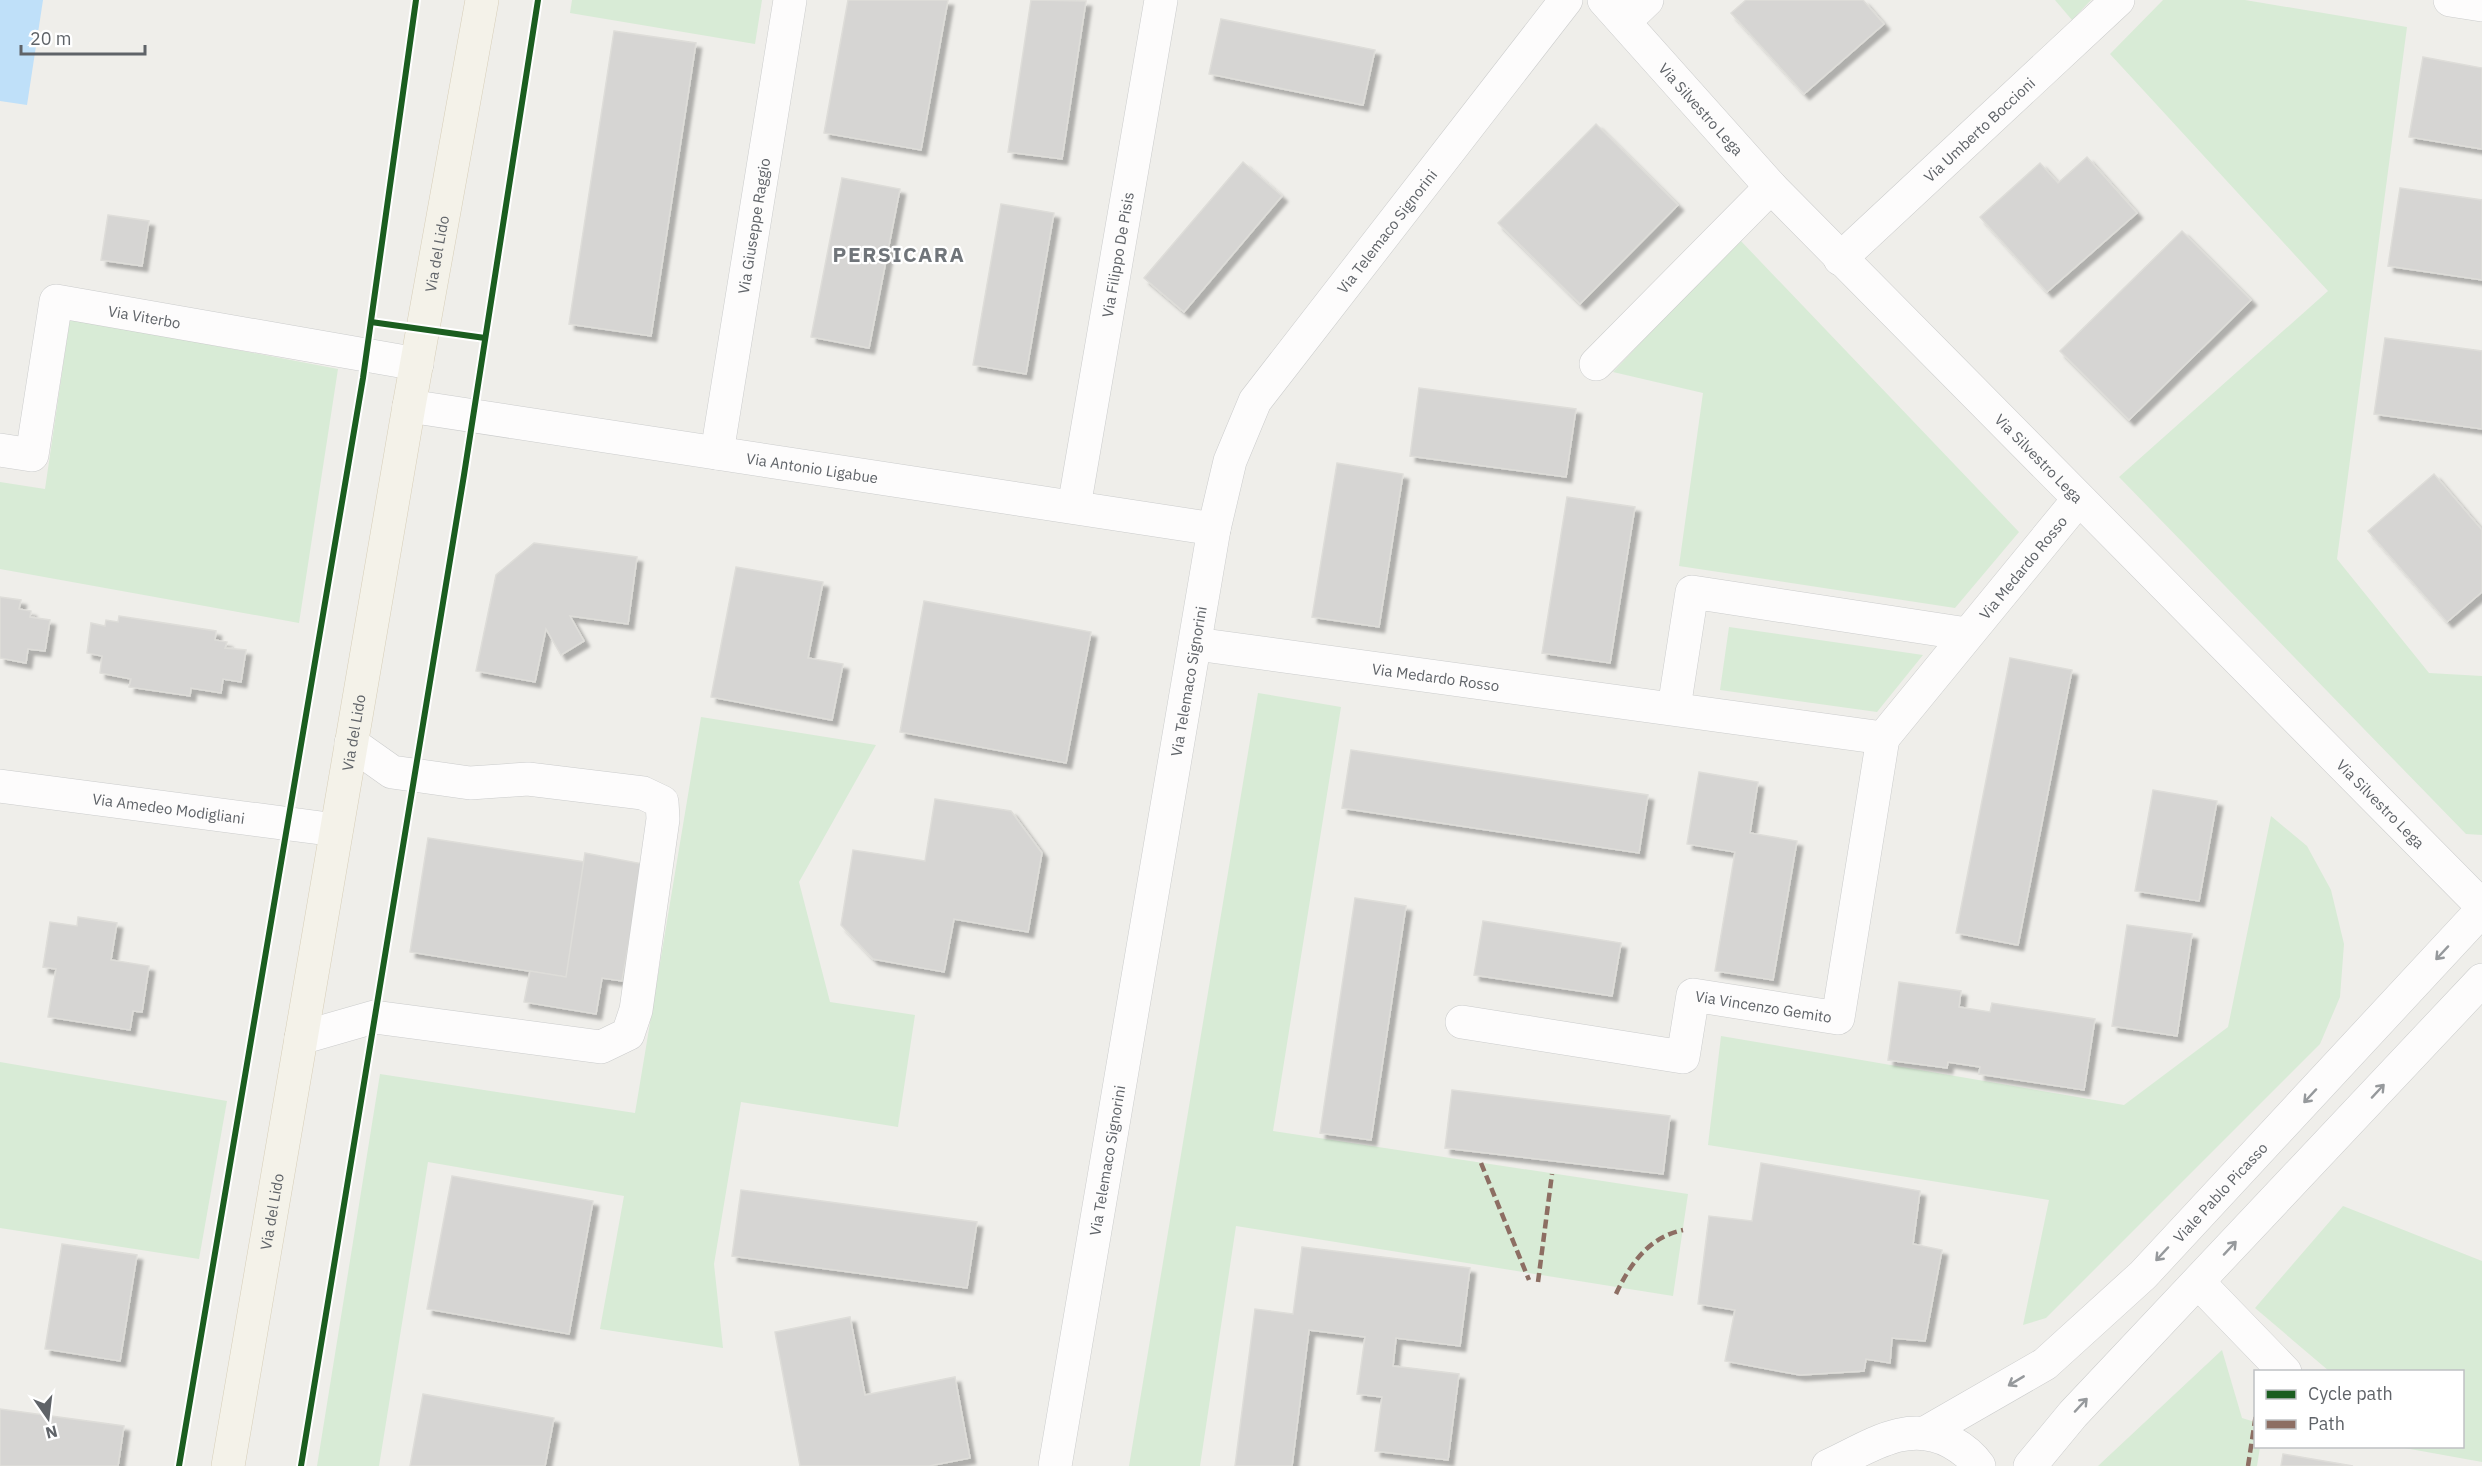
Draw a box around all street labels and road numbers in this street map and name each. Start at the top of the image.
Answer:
street label: Via Silvestro Lega [1655,59,1748,159]
street label: Via Umberto Boccioni [1919,73,2039,186]
street label: Via Giuseppe Raggio [733,157,774,295]
street label: Via Telemaco Signorini [1332,165,1441,297]
street label: Via Filippo De Pisis [1097,191,1137,319]
street label: Via del Lido [420,214,453,294]
street label: Via Viterbo [107,301,182,332]
street label: Via Silvestro Lega [1991,410,2087,507]
street label: Via Antonio Ligabue [745,448,880,487]
street label: Via Medardo Rosso [1975,512,2071,623]
street label: Via Telemaco Signorini [1166,605,1210,758]
street label: Via Medardo Rosso [1371,659,1501,695]
street label: Via del Lido [337,693,369,772]
street label: Via Silvestro Lega [2333,755,2429,852]
street label: Via Amedeo Modigliani [91,789,246,827]
street label: Via Vincenzo Gemito [1694,986,1833,1026]
street label: Via Telemaco Signorini [1085,1084,1129,1237]
street label: Viale Pablo Picasso [2169,1138,2271,1246]
street label: Via del Lido [256,1172,287,1251]

